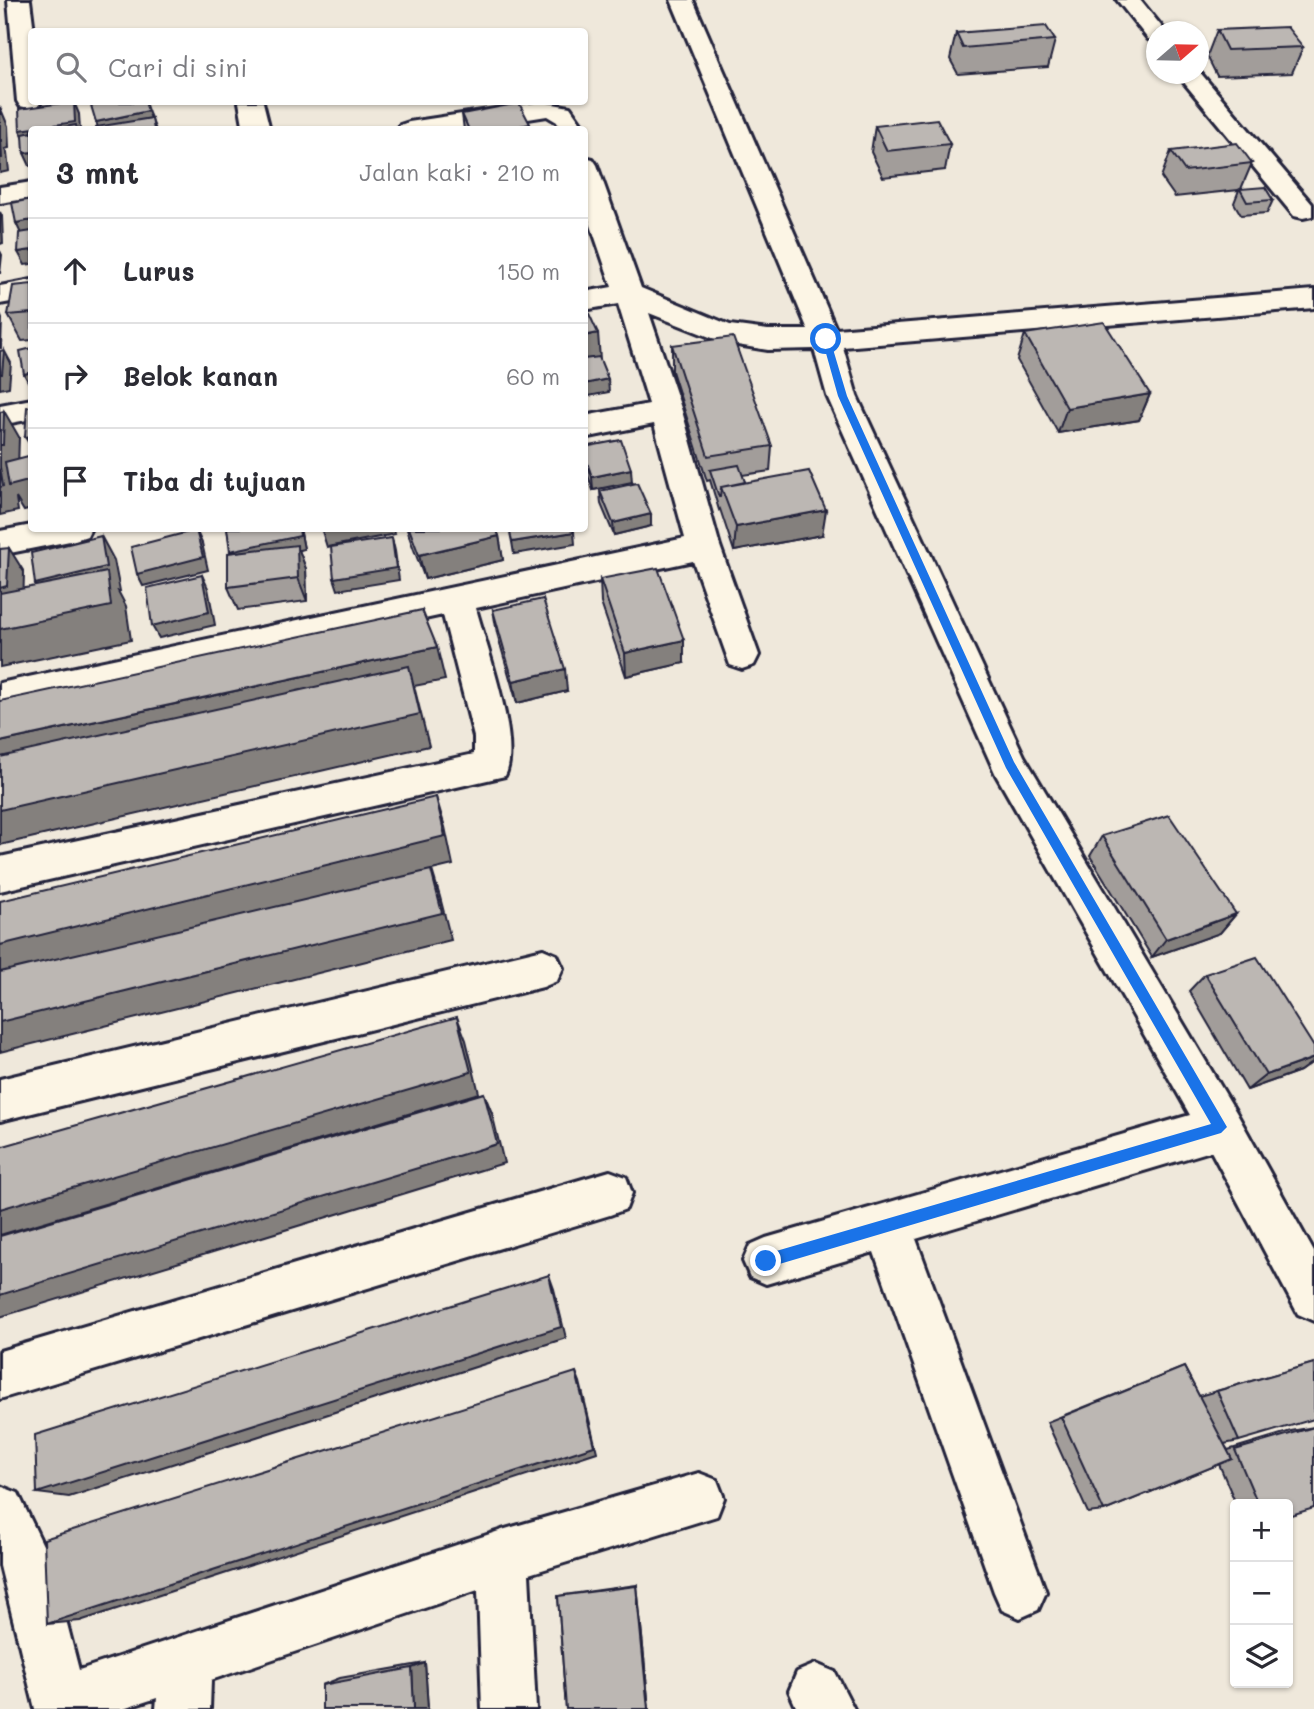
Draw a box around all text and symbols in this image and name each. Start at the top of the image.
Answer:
north arrow [1146,21,1209,84]
search box [28,28,588,105]
icon: search [52,48,90,86]
text: Cari di sini [108,50,248,84]
text: 3 mnt [56,152,139,192]
text: Jalan kaki · 210 m [359,157,560,187]
icon: ahead [56,252,94,290]
text: Lurus [123,254,195,288]
text: 150 m [496,256,560,286]
route start [810,323,841,354]
icon: right [56,357,94,395]
text: Belok kanan [123,359,278,393]
text: 60 m [506,361,560,391]
icon: arrive [56,462,94,500]
text: Tiba di tujuan [123,464,306,498]
route end [750,1245,781,1276]
map controls [1230,1499,1293,1688]
button: + [1230,1499,1293,1562]
button: − [1230,1562,1293,1625]
button: layers [1230,1625,1293,1688]

